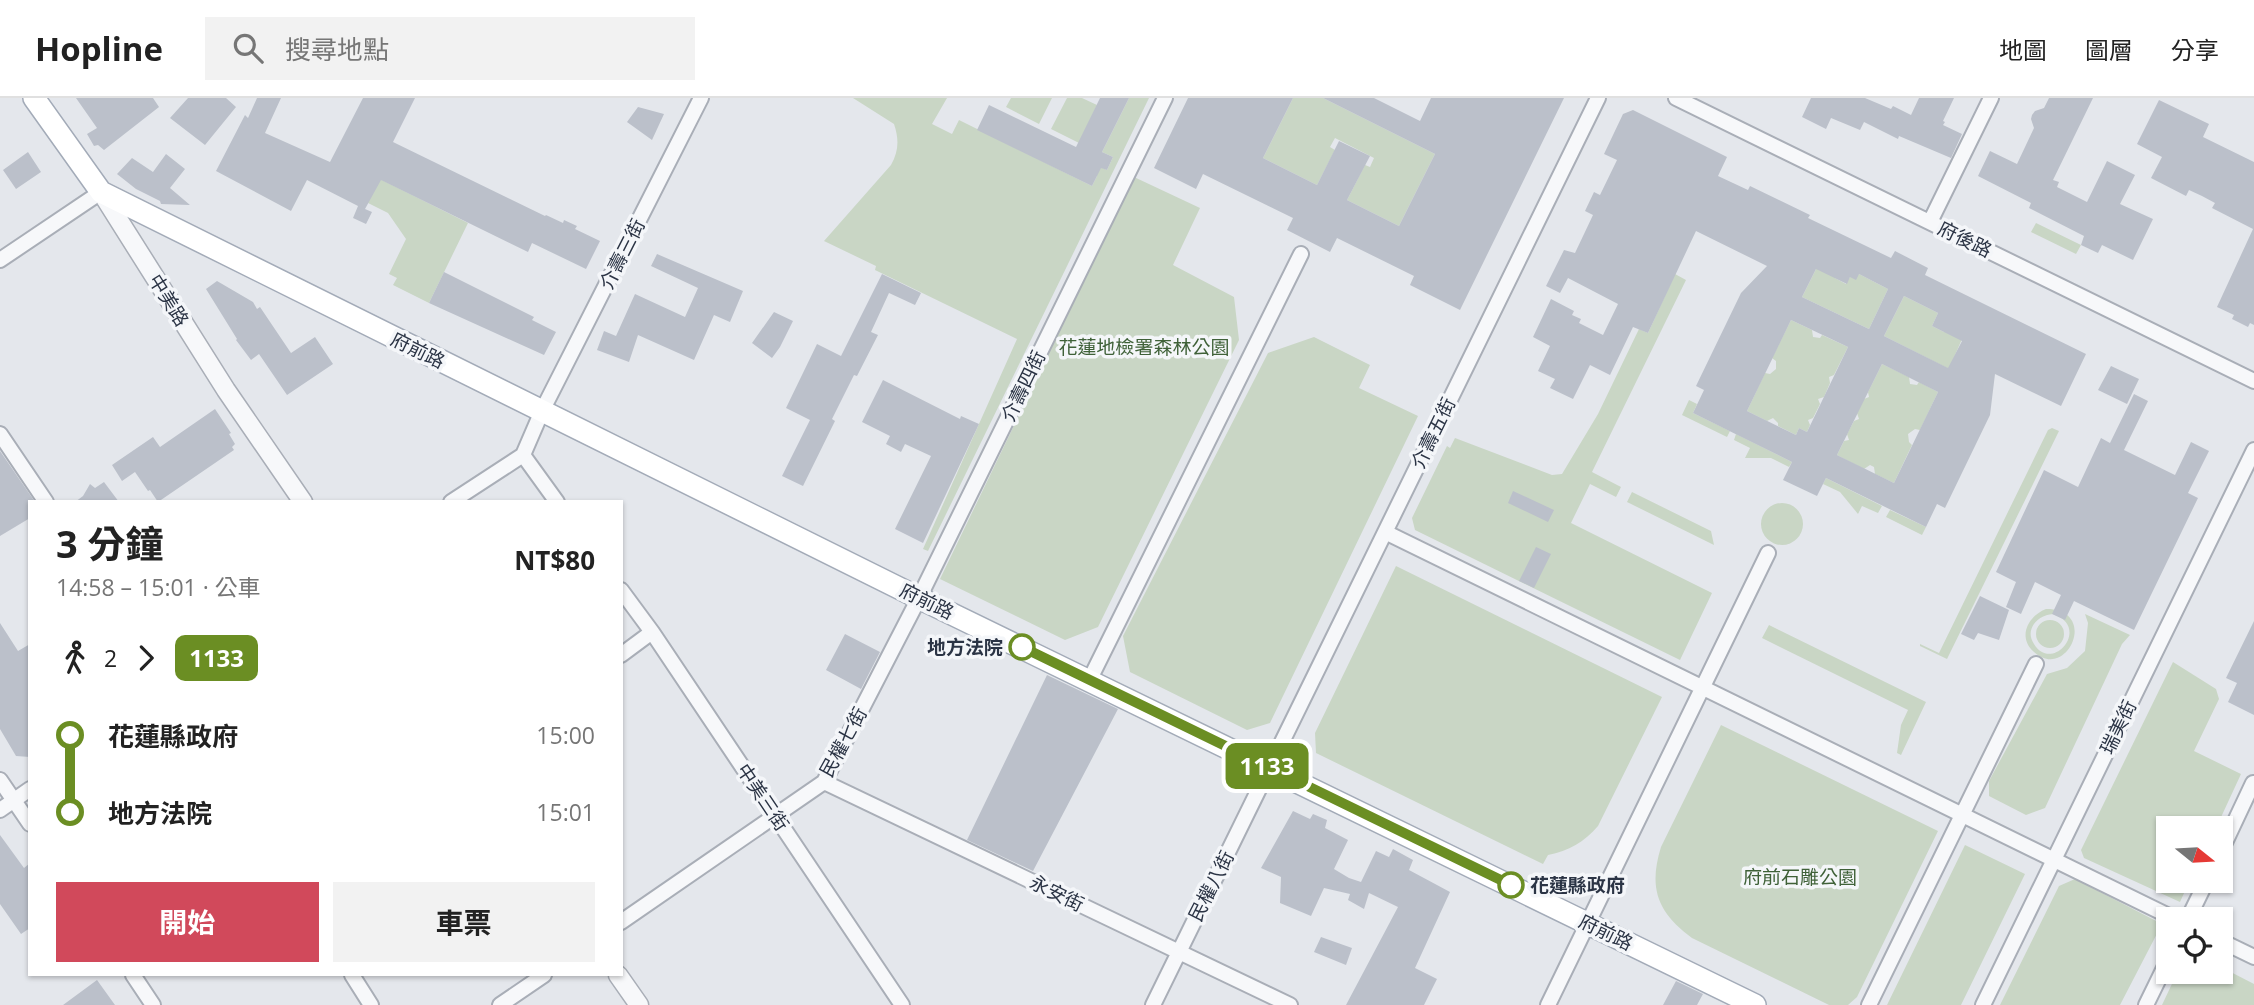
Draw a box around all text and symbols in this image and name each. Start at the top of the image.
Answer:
search box [205,17,695,80]
text: Hopline [35,26,163,71]
icon: search [229,29,267,67]
text: 搜尋地點 [285,31,389,67]
text: 地圖 [1999,33,2047,66]
text: 圖層 [2085,33,2133,66]
text: 分享 [2171,33,2219,66]
street label: 介壽三街 [593,214,651,294]
street label: 府後路 [1934,215,1996,263]
street label: 中美路 [143,269,195,331]
street label: 府前路 [387,326,449,374]
park label: 花蓮地檢署森林公園 [1058,334,1230,360]
street label: 介壽四街 [995,346,1051,426]
street label: 介壽五街 [1405,393,1461,473]
text: 3 分鐘 [56,517,164,569]
text: NT$80 [514,542,595,578]
text: 14:58 – 15:01 · 公車 [56,571,261,603]
street label: 府前路 [896,577,958,625]
place label: 地方法院 [927,634,1003,660]
marker: 地方法院 [1009,634,1035,660]
icon: walk [56,639,94,677]
icon: forward [127,639,165,677]
text: 1133 [189,641,244,674]
text: 2 [104,642,117,674]
street label: 瑞美街 [2094,696,2142,758]
street label: 民權七街 [813,702,873,782]
text: 花蓮縣政府 [108,718,238,754]
text: 15:00 [536,719,595,751]
line badge: 1133 [1218,743,1316,789]
text: 1133 [1240,749,1294,782]
street label: 中美三街 [731,758,795,836]
text: 地方法院 [108,795,212,831]
text: 15:01 [536,796,595,828]
north arrow [2156,816,2233,892]
map controls [2156,816,2233,984]
street label: 民權八街 [1182,846,1240,926]
park label: 府前石雕公園 [1743,864,1857,890]
street label: 永安街 [1026,869,1088,917]
marker: 花蓮縣政府 [1498,872,1524,898]
place label: 花蓮縣政府 [1530,872,1625,898]
button: 開始 [56,882,319,962]
button: 車票 [333,882,595,962]
button: locate [2156,907,2233,984]
street label: 府前路 [1575,908,1637,956]

